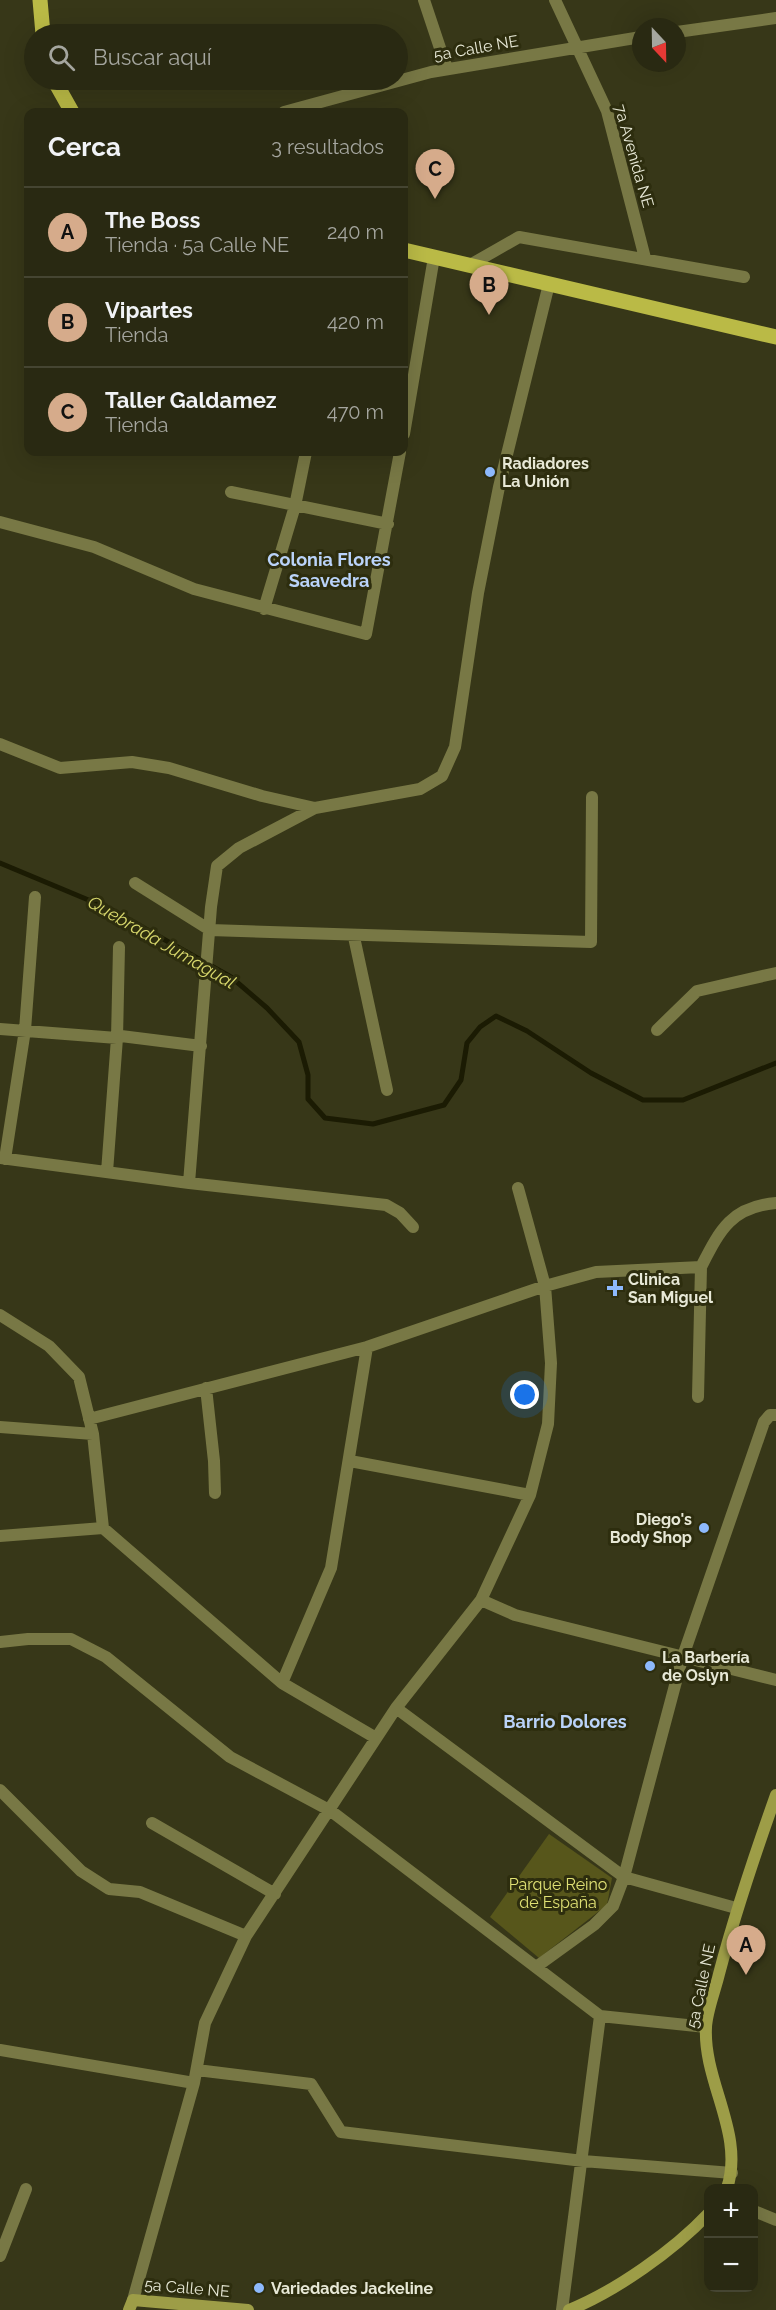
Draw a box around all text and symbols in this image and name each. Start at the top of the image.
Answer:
north arrow [632,18,686,72]
search box [24,24,408,90]
street label: 5a Calle NE [432,31,520,65]
icon: search [45,41,78,74]
text: Buscar aquí [93,44,212,70]
street label: 7a Avenida NE [610,102,658,210]
text: Cerca [48,132,121,162]
text: 3 resultados [271,135,384,159]
pin: C [416,150,454,199]
text: The Boss [105,207,200,233]
text: A [61,220,74,244]
text: 240 m [327,220,384,244]
text: Tienda · 5a Calle NE [105,233,289,257]
pin: B [470,266,508,315]
text: Vipartes [105,297,193,323]
text: B [61,310,74,334]
text: 420 m [327,310,384,334]
text: Tienda [105,323,168,347]
text: Taller Galdamez [105,387,277,413]
text: C [61,400,74,424]
text: 470 m [327,400,384,424]
text: Tienda [105,413,168,437]
place label: Radiadores La Unión [502,454,589,491]
marker: Radiadores La Unión [483,465,497,479]
district label: Colonia Flores Saavedra [267,549,391,591]
water label: Quebrada Jumagual [84,891,240,993]
place label: Clinica San Miguel [628,1270,714,1307]
marker: Clinica San Miguel [606,1279,624,1297]
your location [510,1380,539,1409]
place label: Diego's Body Shop [610,1510,692,1547]
marker: Diego's Body Shop [697,1521,711,1535]
place label: La Barbería de Oslyn [662,1648,750,1685]
marker: La Barbería de Oslyn [643,1659,657,1673]
district label: Barrio Dolores [503,1711,627,1732]
park label: Parque Reino de España [509,1875,607,1912]
pin: A [726,1926,766,1975]
street label: 5a Calle NE [683,1942,719,2030]
map controls [704,2184,758,2292]
button: + [704,2184,758,2238]
button: − [704,2238,758,2292]
street label: 5a Calle NE [144,2275,231,2301]
place label: Variedades Jackeline [271,2279,433,2298]
marker: Variedades Jackeline [252,2281,266,2295]

